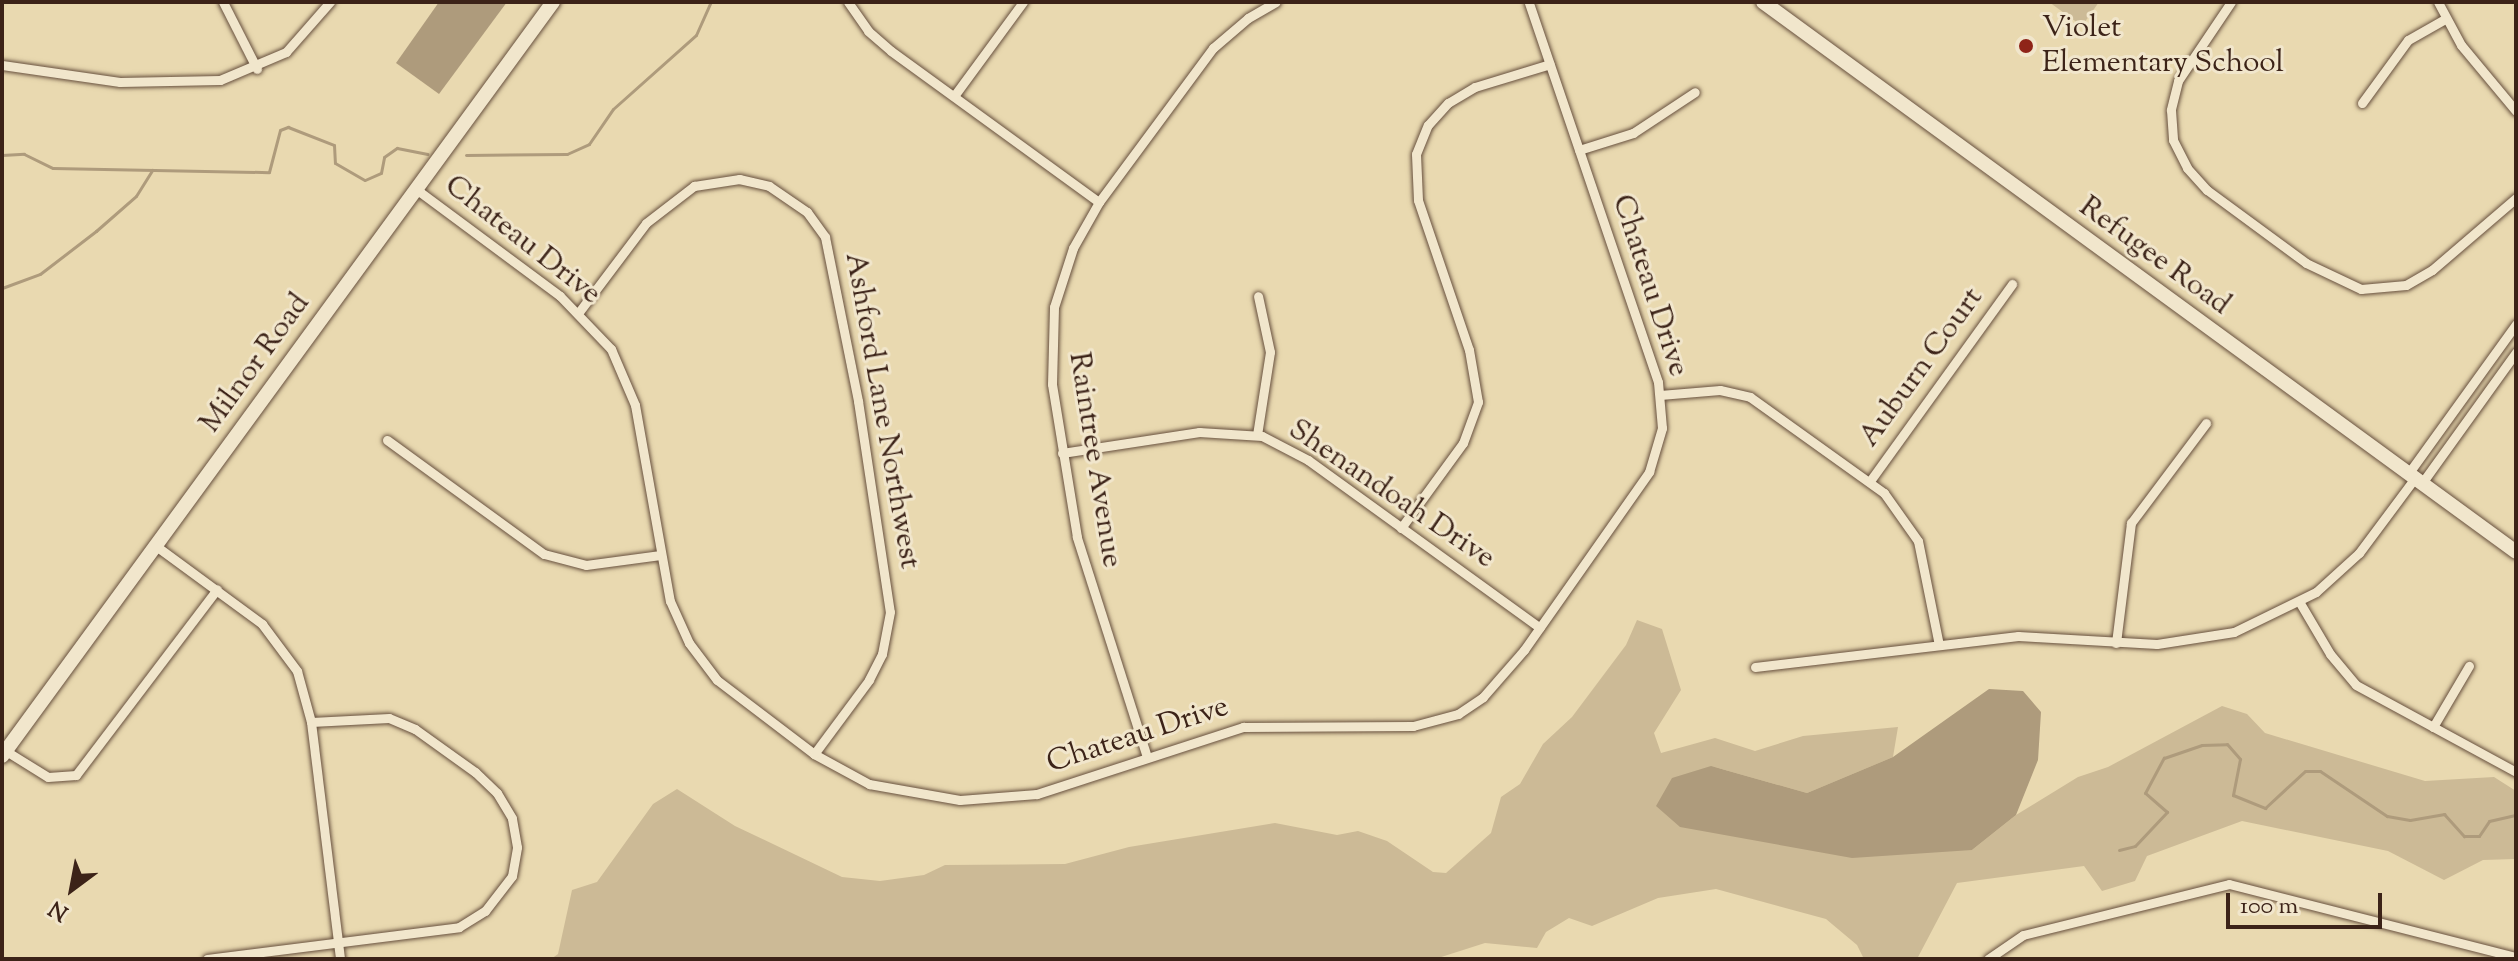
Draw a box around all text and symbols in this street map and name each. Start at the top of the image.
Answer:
place label: Violet Elementary School [2042,11,2284,82]
marker: Violet Elementary School [2017,37,2035,55]
street label: Chateau Drive [437,169,607,313]
street label: Refugee Road [2071,190,2237,324]
street label: Chateau Drive [1603,191,1695,381]
street label: Ashford Lane Northwest [835,250,927,572]
street label: Auburn Court [1852,281,1992,455]
street label: Milnor Road [193,287,319,441]
street label: Raintree Avenue [1059,350,1129,570]
street label: Shenandoah Drive [1281,413,1501,577]
street label: Chateau Drive [1043,690,1233,782]
north arrow [32,849,112,929]
scale bar [2230,877,2386,927]
text: 100 m [2240,890,2298,924]
text: N [43,891,75,928]

